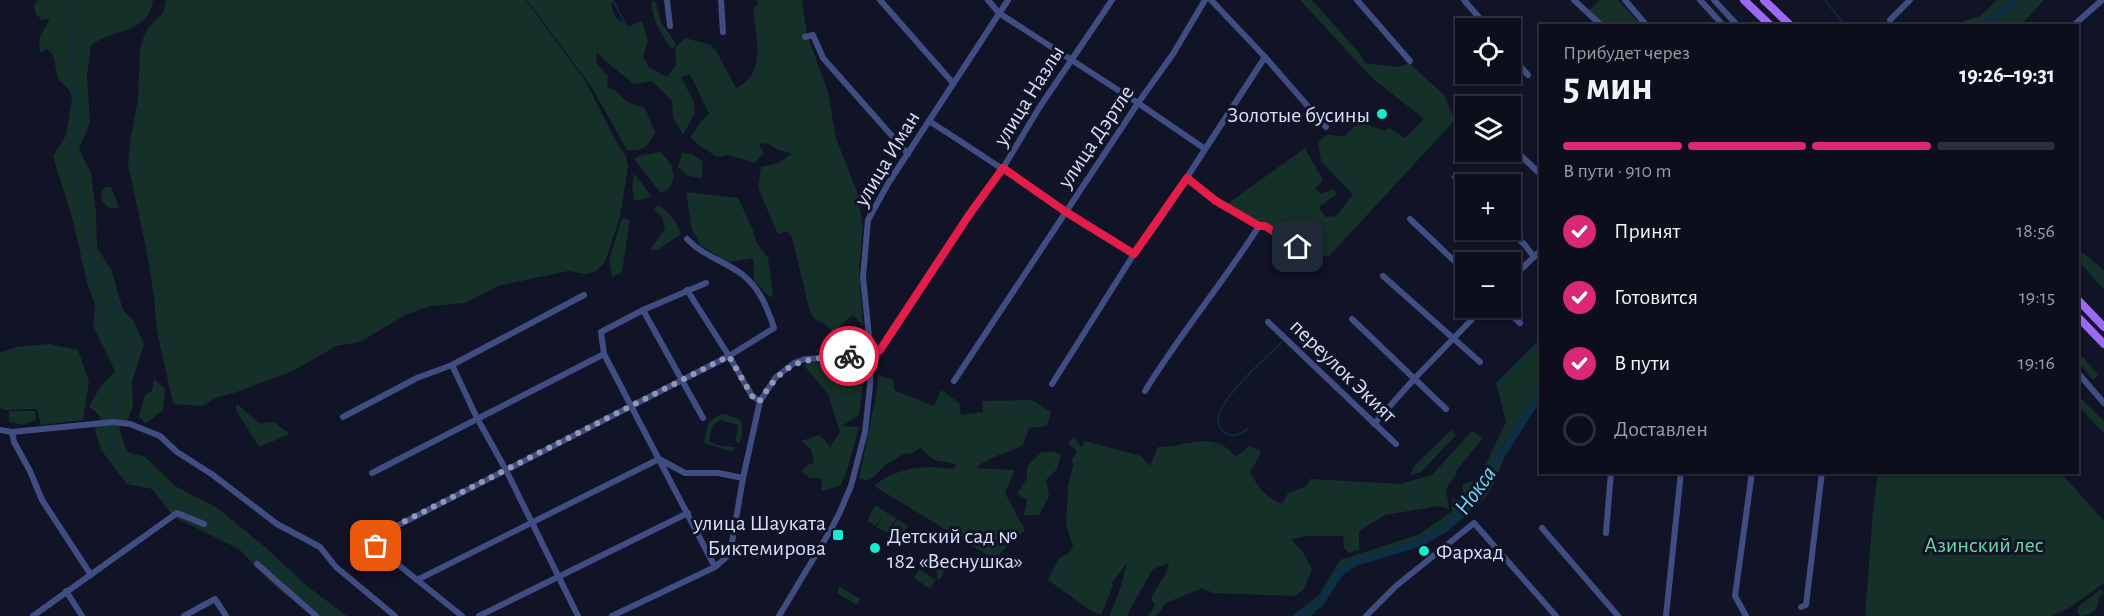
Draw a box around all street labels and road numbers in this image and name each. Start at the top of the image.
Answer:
street label: улица Назлы [989,42,1068,150]
street label: улица Дэртле [1053,81,1138,193]
street label: улица Иман [849,107,924,211]
street label: переулок Экият [1286,315,1402,427]

